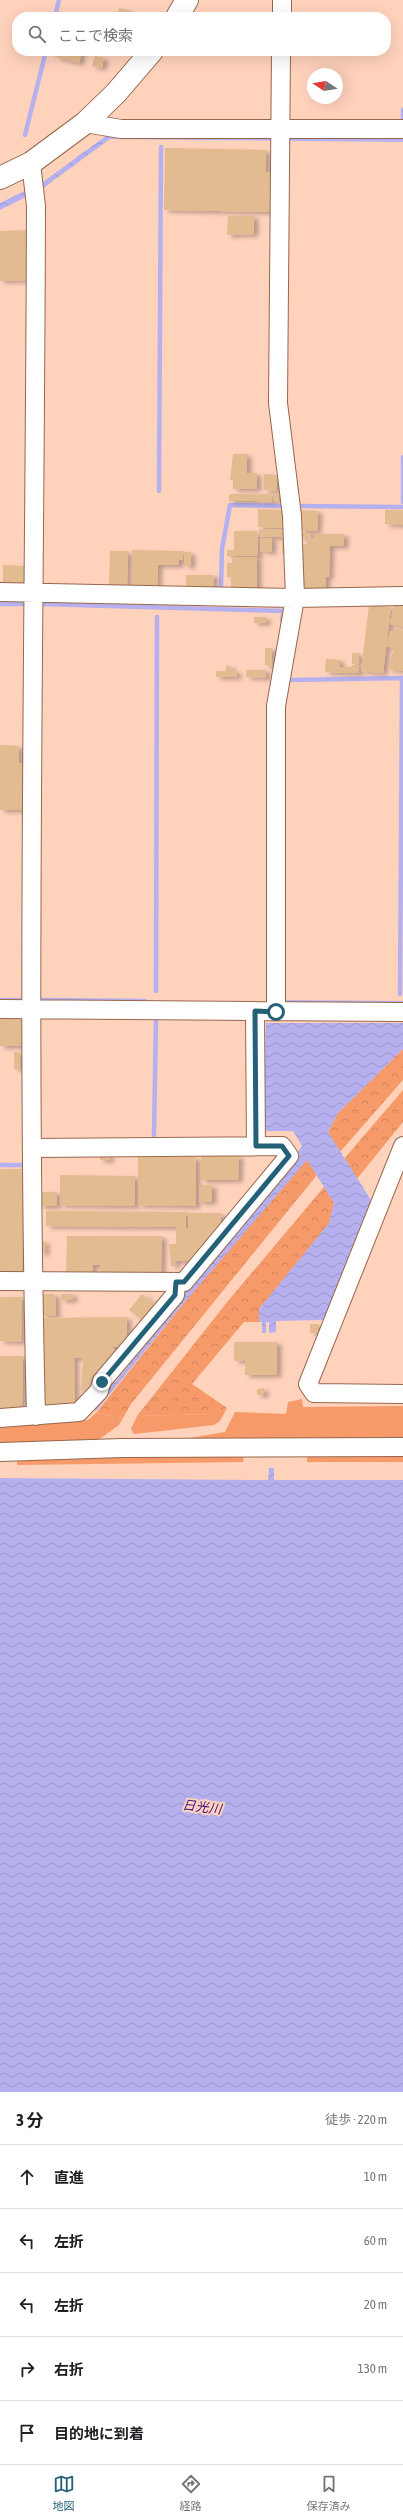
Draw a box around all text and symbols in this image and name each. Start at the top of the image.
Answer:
search box [12,12,391,56]
icon: search [26,23,48,45]
text: ここで検索 [58,27,133,44]
north arrow [307,68,343,104]
route start [267,1003,285,1021]
route end [93,1373,111,1391]
water label: 日光川 [182,1797,224,1817]
text: 3 分 [16,2110,43,2130]
text: 徒歩 · 220 m [325,2112,387,2127]
icon: ahead [16,2166,38,2188]
text: 直進 [54,2169,84,2186]
text: 10 m [364,2169,387,2184]
icon: left [16,2230,38,2252]
text: 左折 [54,2233,84,2250]
text: 60 m [364,2233,387,2248]
icon: left [16,2294,38,2316]
text: 左折 [54,2297,84,2314]
text: 20 m [364,2297,387,2312]
icon: right [16,2358,38,2380]
text: 右折 [54,2361,84,2378]
text: 130 m [358,2361,387,2376]
icon: arrive [16,2422,38,2444]
text: 目的地に到着 [54,2425,144,2442]
tab: 地図 [53,2473,75,2513]
tab: 経路 [180,2473,202,2513]
tab: 保存済み [307,2473,351,2513]

